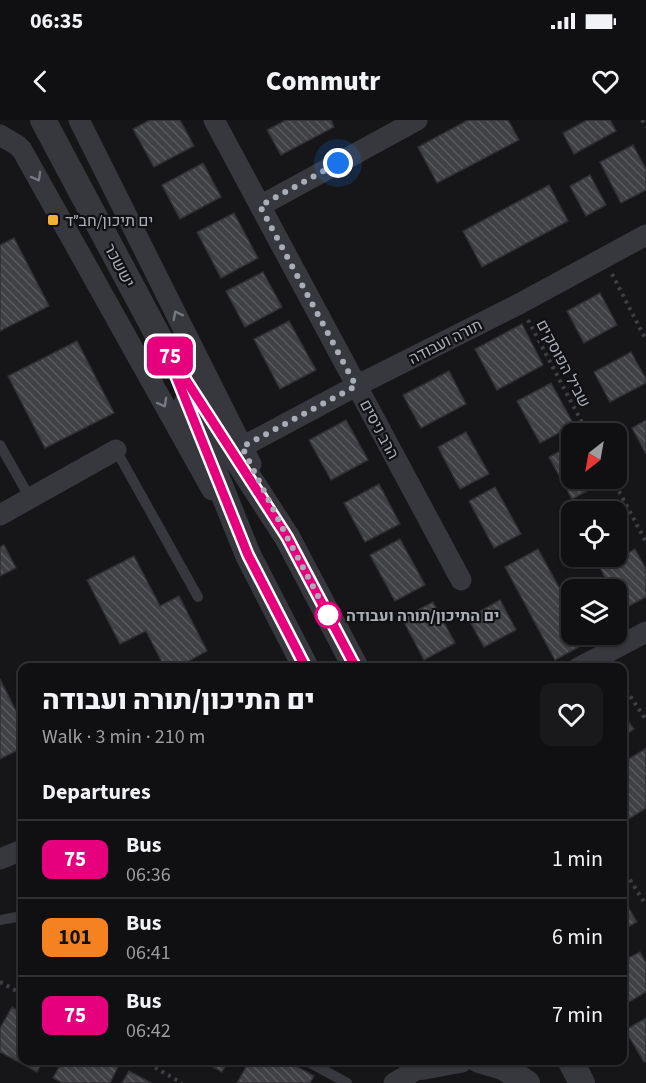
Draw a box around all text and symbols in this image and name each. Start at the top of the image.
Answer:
text: 06:35 [30,5,83,37]
text: Commutr [266,62,380,101]
icon: back [24,65,57,98]
icon: heart [589,65,622,98]
your location [323,148,353,178]
one-way arrow [30,171,42,182]
place label: ים תיכון/חב״ד [65,210,153,232]
marker: ים תיכון/חב״ד [46,213,60,227]
street label: יששכר [98,240,140,291]
one-way arrow [173,311,184,322]
street label: תורה ועבודה [405,314,486,370]
street label: שביל הפוסקים [531,316,596,411]
line badge: 75 [143,336,197,376]
text: 75 [159,341,181,371]
street label: הרב ניסים [354,396,404,463]
one-way arrow [156,397,167,407]
north arrow [561,423,627,489]
map controls [561,423,627,645]
button: locate [561,501,627,567]
button: layers [561,579,627,645]
marker: ים התיכון/תורה ועבודה [315,602,341,628]
place label: ים התיכון/תורה ועבודה [346,605,499,627]
text: ים התיכון/תורה ועבודה [42,680,315,720]
button: heart [540,683,603,746]
text: Walk · 3 min · 210 m [42,723,205,751]
text: Departures [42,776,151,808]
text: Bus [126,829,162,861]
text: 1 min [552,843,603,875]
text: 75 [64,844,86,874]
text: 06:36 [126,861,171,889]
text: Bus [126,907,162,939]
text: 6 min [552,921,603,953]
text: 101 [58,922,92,952]
text: 06:41 [126,939,171,967]
text: Bus [126,985,162,1017]
text: 7 min [552,999,603,1031]
text: 75 [64,1000,86,1030]
text: 06:42 [126,1017,171,1045]

